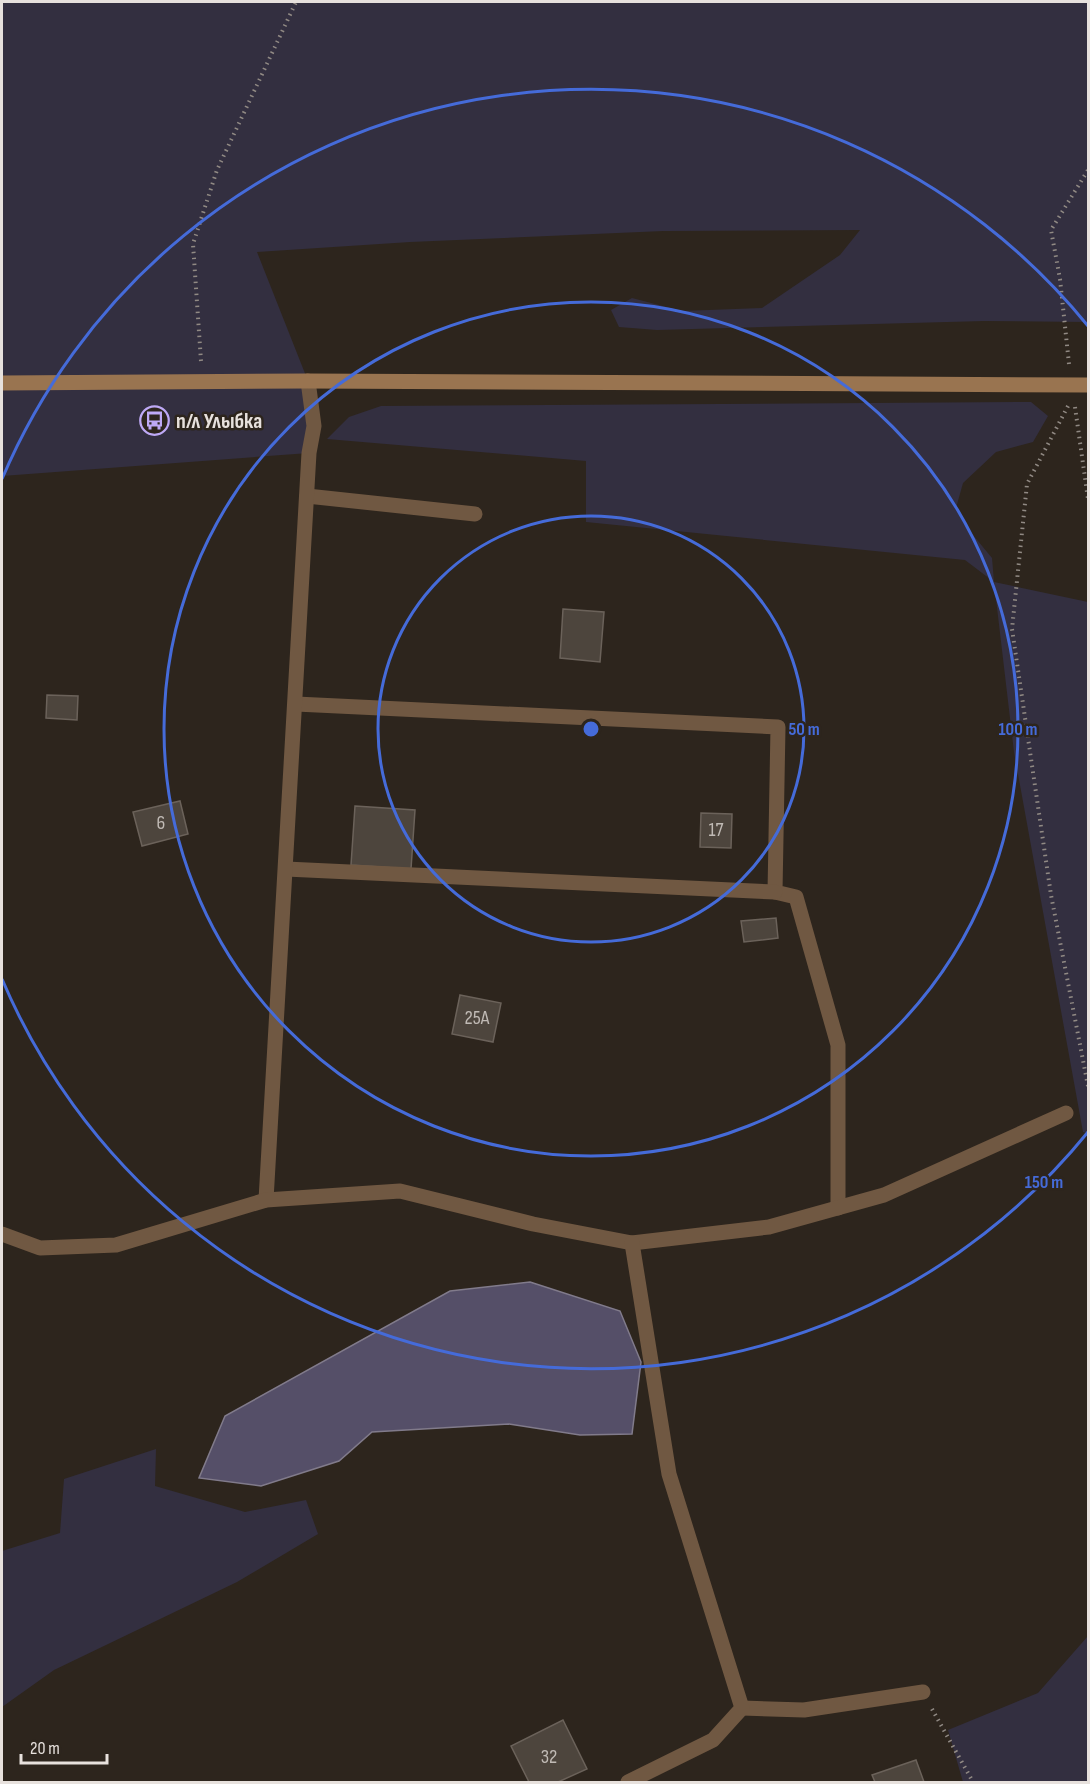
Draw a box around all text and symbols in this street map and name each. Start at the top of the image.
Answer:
bus stop icon: п/л Улыбка [139,405,171,437]
place label: п/л Улыбка [176,408,262,435]
centre of rings [581,719,601,739]
text: 50 m [788,719,820,740]
text: 100 m [999,719,1038,740]
house number: 6 [157,811,165,835]
house number: 17 [709,818,723,842]
house number: 25А [465,1006,490,1030]
text: 150 m [1025,1172,1063,1193]
scale bar [21,1727,106,1765]
text: 20 m [30,1738,60,1759]
house number: 32 [541,1745,557,1769]

